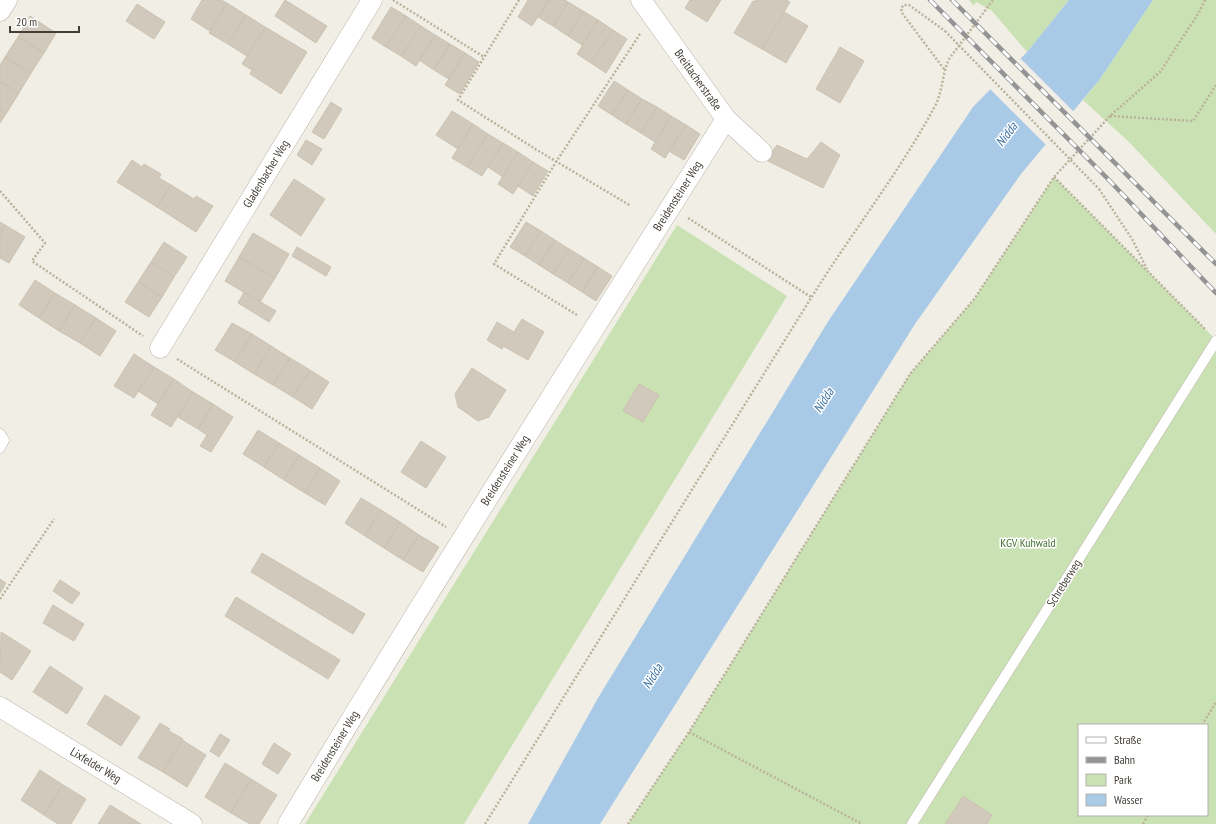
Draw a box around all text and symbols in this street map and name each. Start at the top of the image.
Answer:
scale bar [10,8,79,34]
text: 20 m [16,14,37,29]
street label: Breitlacherstraße [671,46,725,113]
water label: Nidda [992,118,1022,150]
street label: Gladenbacher Weg [239,137,292,210]
street label: Breidensteiner Weg [649,158,705,234]
water label: Nidda [809,384,838,416]
street label: Breidensteiner Weg [477,432,532,508]
park label: KGV Kuhwald [1000,535,1056,550]
street label: Schreberweg [1043,556,1084,609]
water label: Nidda [638,660,667,692]
street label: Breidensteiner Weg [307,708,362,784]
legend [1078,724,1208,816]
text: Straße [1114,732,1141,747]
street label: Lixfelder Weg [68,744,124,786]
text: Bahn [1114,752,1135,767]
text: Park [1114,772,1132,787]
text: Wasser [1114,792,1144,807]

